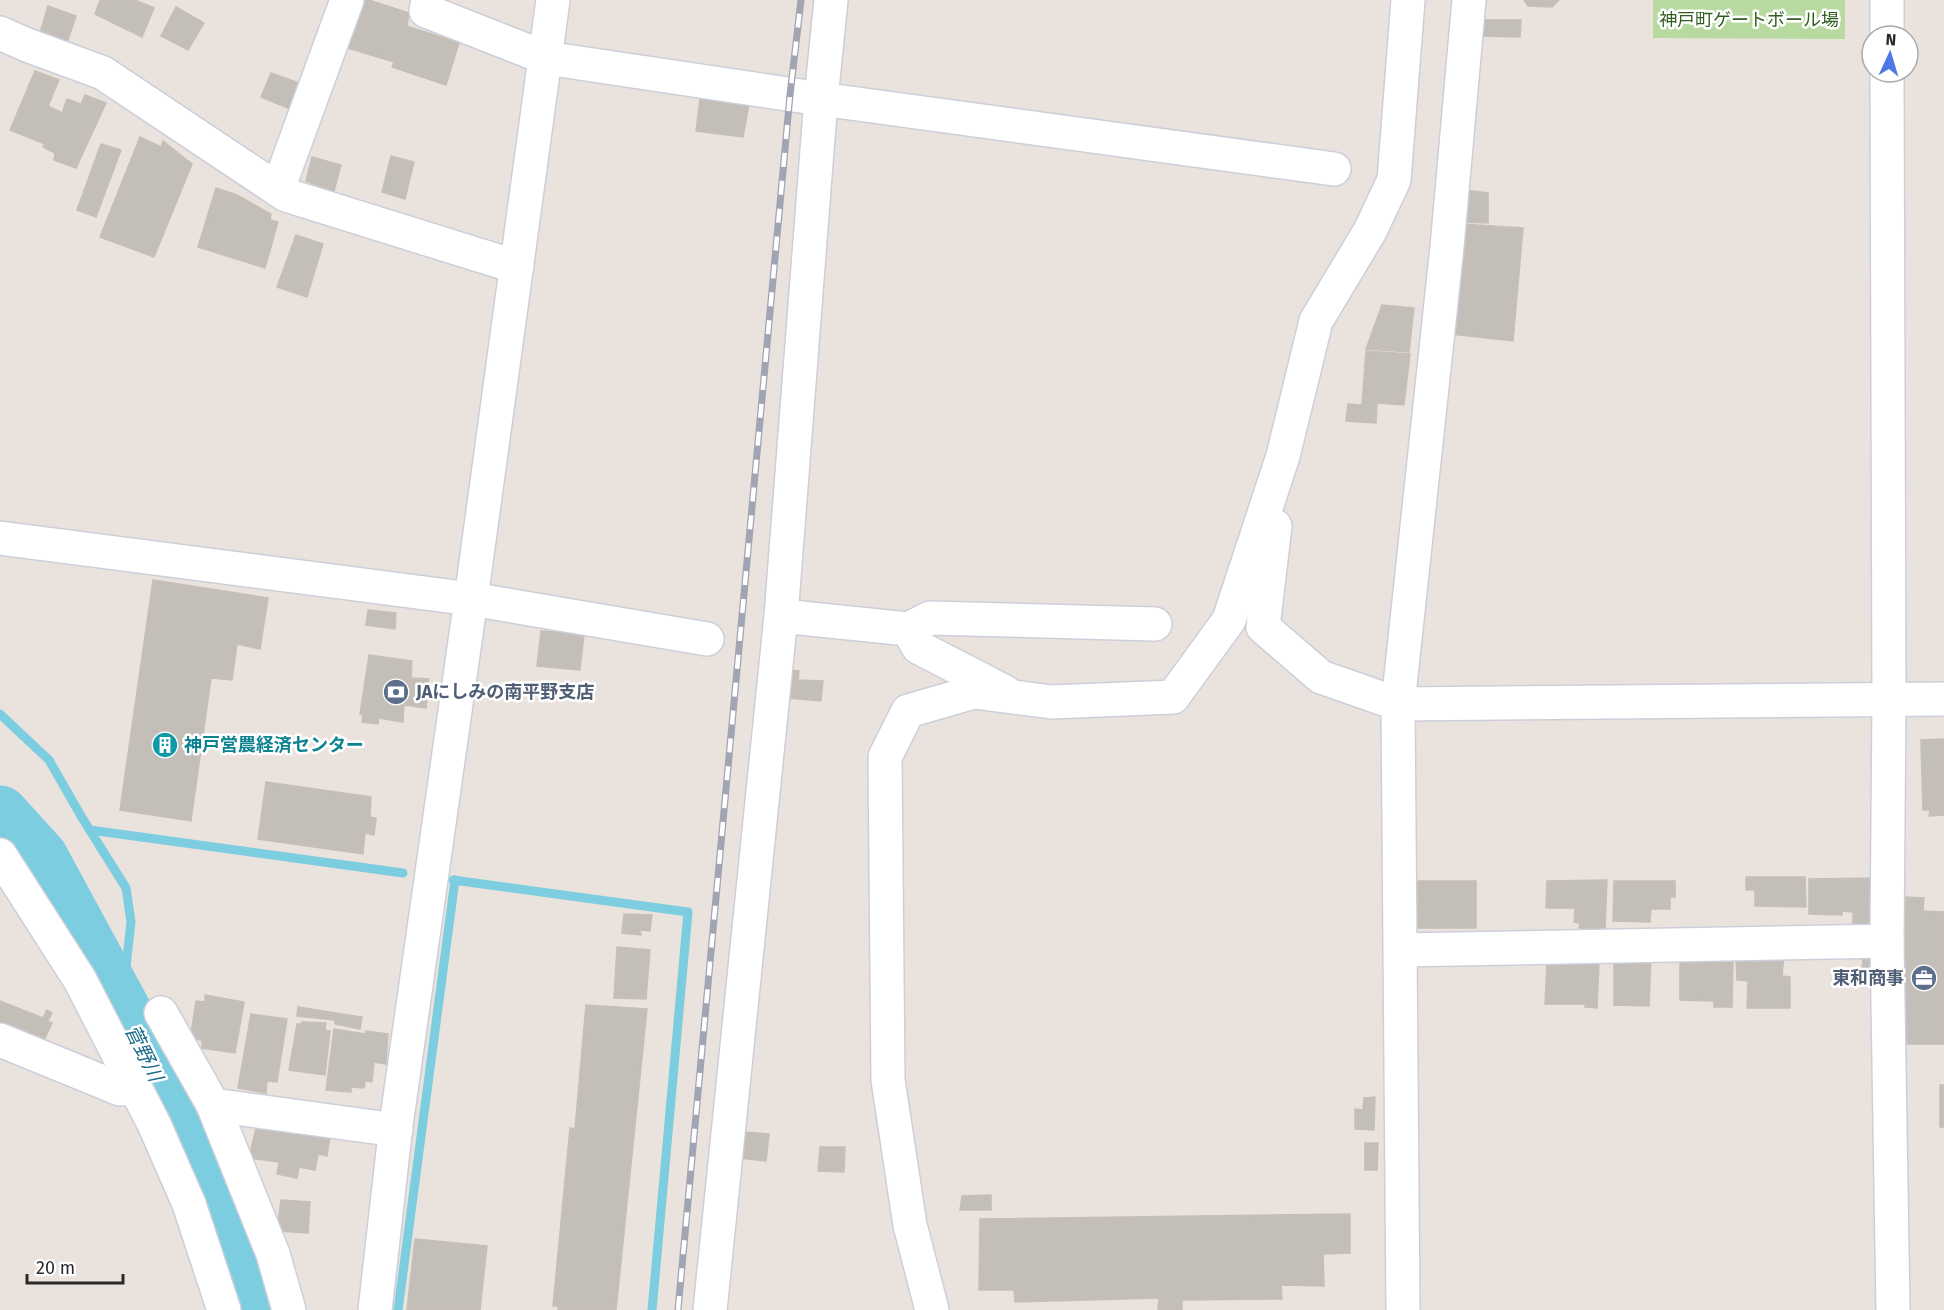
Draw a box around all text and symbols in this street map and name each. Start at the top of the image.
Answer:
park label: 神戸町ゲートボール場 [1659,9,1839,31]
north arrow [1860,24,1920,84]
text: N [1885,30,1897,49]
bank icon: JAにしみの南平野支店 [381,677,411,707]
place label: JAにしみの南平野支店 [415,681,594,703]
building icon: 神戸営農経済センター [150,730,180,760]
place label: 神戸営農経済センター [184,734,364,756]
office icon: 東和商事 [1909,963,1939,993]
place label: 東和商事 [1832,967,1904,989]
water label: 菅野川 [120,1021,169,1087]
scale bar [27,1247,123,1285]
text: 20 m [36,1257,75,1279]

